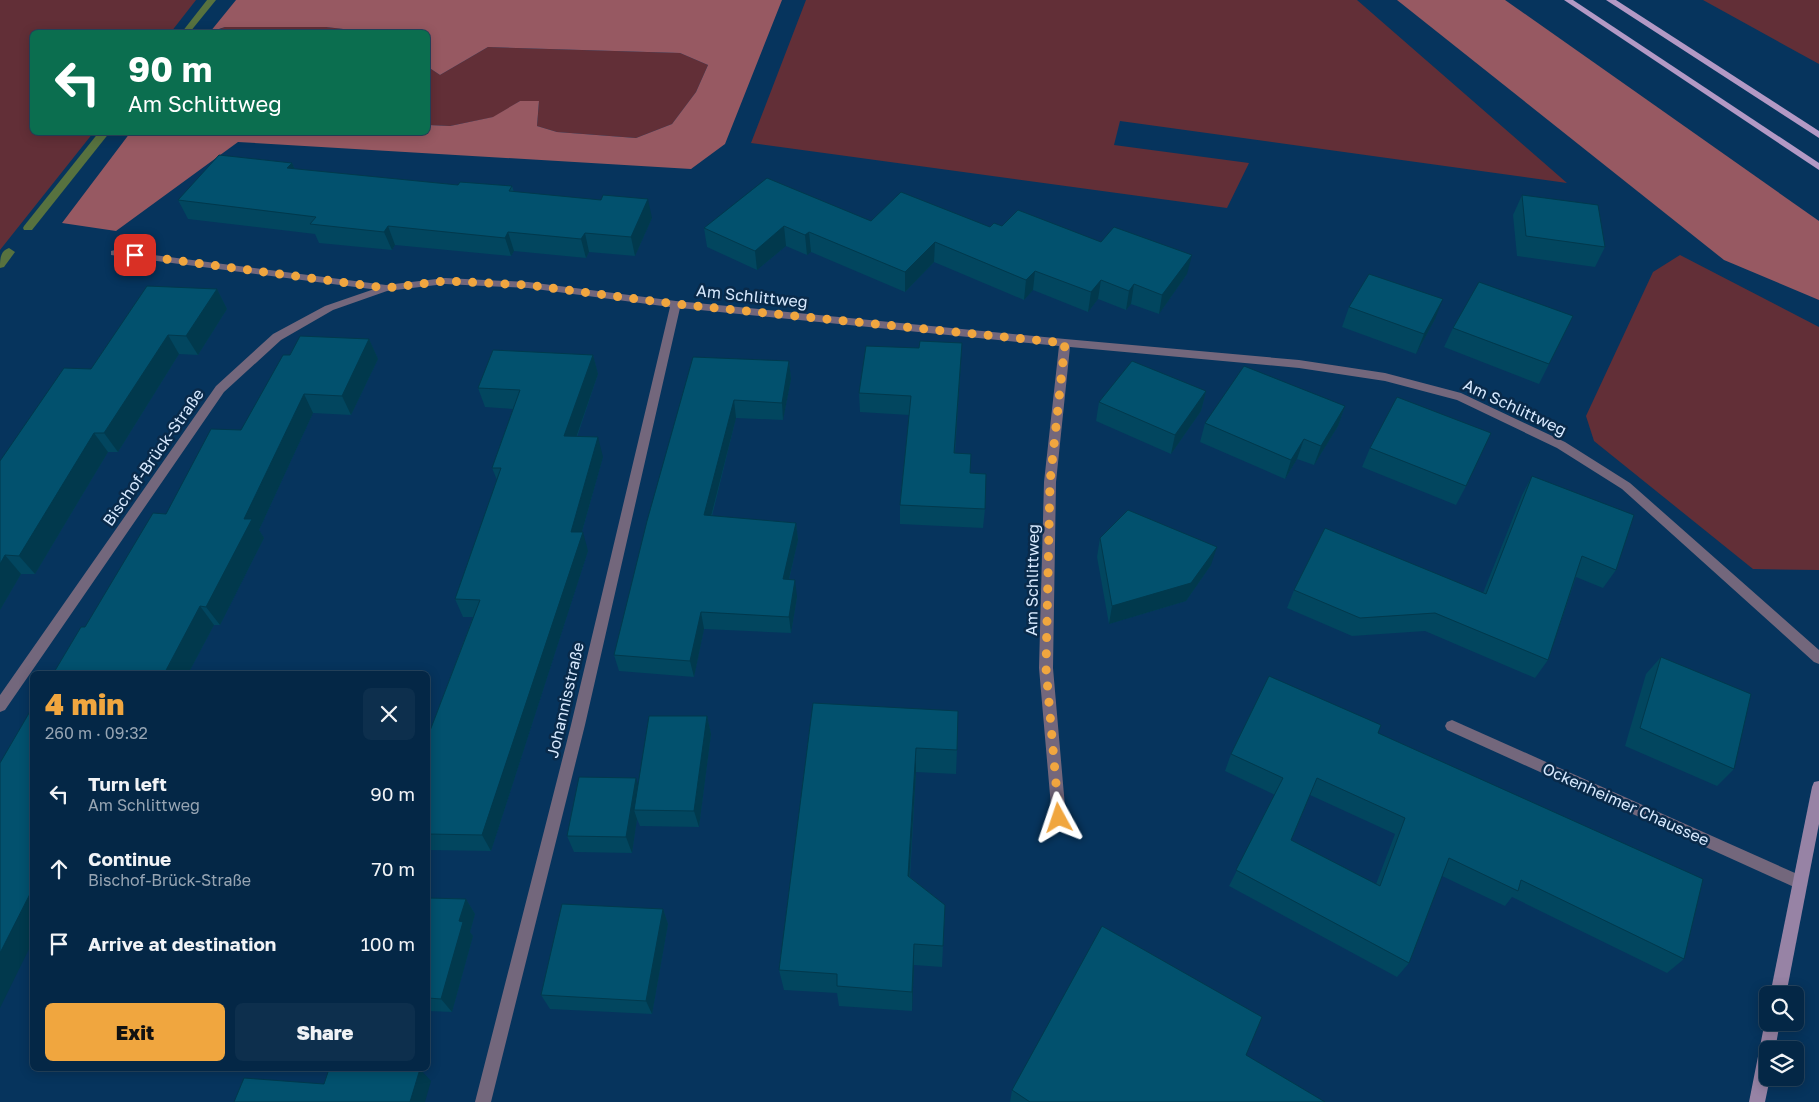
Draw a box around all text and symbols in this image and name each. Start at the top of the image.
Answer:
text: 90 m [128,48,212,90]
icon: left [45,50,110,115]
text: Am Schlittweg [128,90,282,117]
pin [114,234,156,276]
icon: arrive [121,241,149,269]
street label: Am Schlittweg [695,280,809,312]
street label: Am Schlittweg [1460,374,1570,440]
street label: Bischof-Brück-Straße [98,384,208,530]
street label: Am Schlittweg [1021,524,1043,636]
street label: Johannisstraße [542,640,588,760]
text: 4 min [45,686,124,722]
button: close [363,688,415,740]
text: 260 m · 09:32 [45,723,148,743]
street label: Ockenheimer Chaussee [1540,758,1712,850]
text: Turn left [88,772,167,795]
icon: left [45,780,73,808]
text: 90 m [370,782,415,805]
position arrow [1032,791,1084,843]
text: Am Schlittweg [88,795,200,815]
text: Continue [88,847,171,870]
icon: ahead [45,855,73,883]
text: 70 m [372,857,415,880]
text: Bischof-Brück-Straße [88,870,251,890]
icon: arrive [45,930,73,958]
text: Arrive at destination [88,932,276,955]
text: 100 m [361,932,415,955]
map controls [1759,986,1804,1086]
button: search [1759,986,1804,1031]
button: Exit [45,1003,225,1061]
button: Share [235,1003,415,1061]
button: layers [1759,1041,1804,1086]

